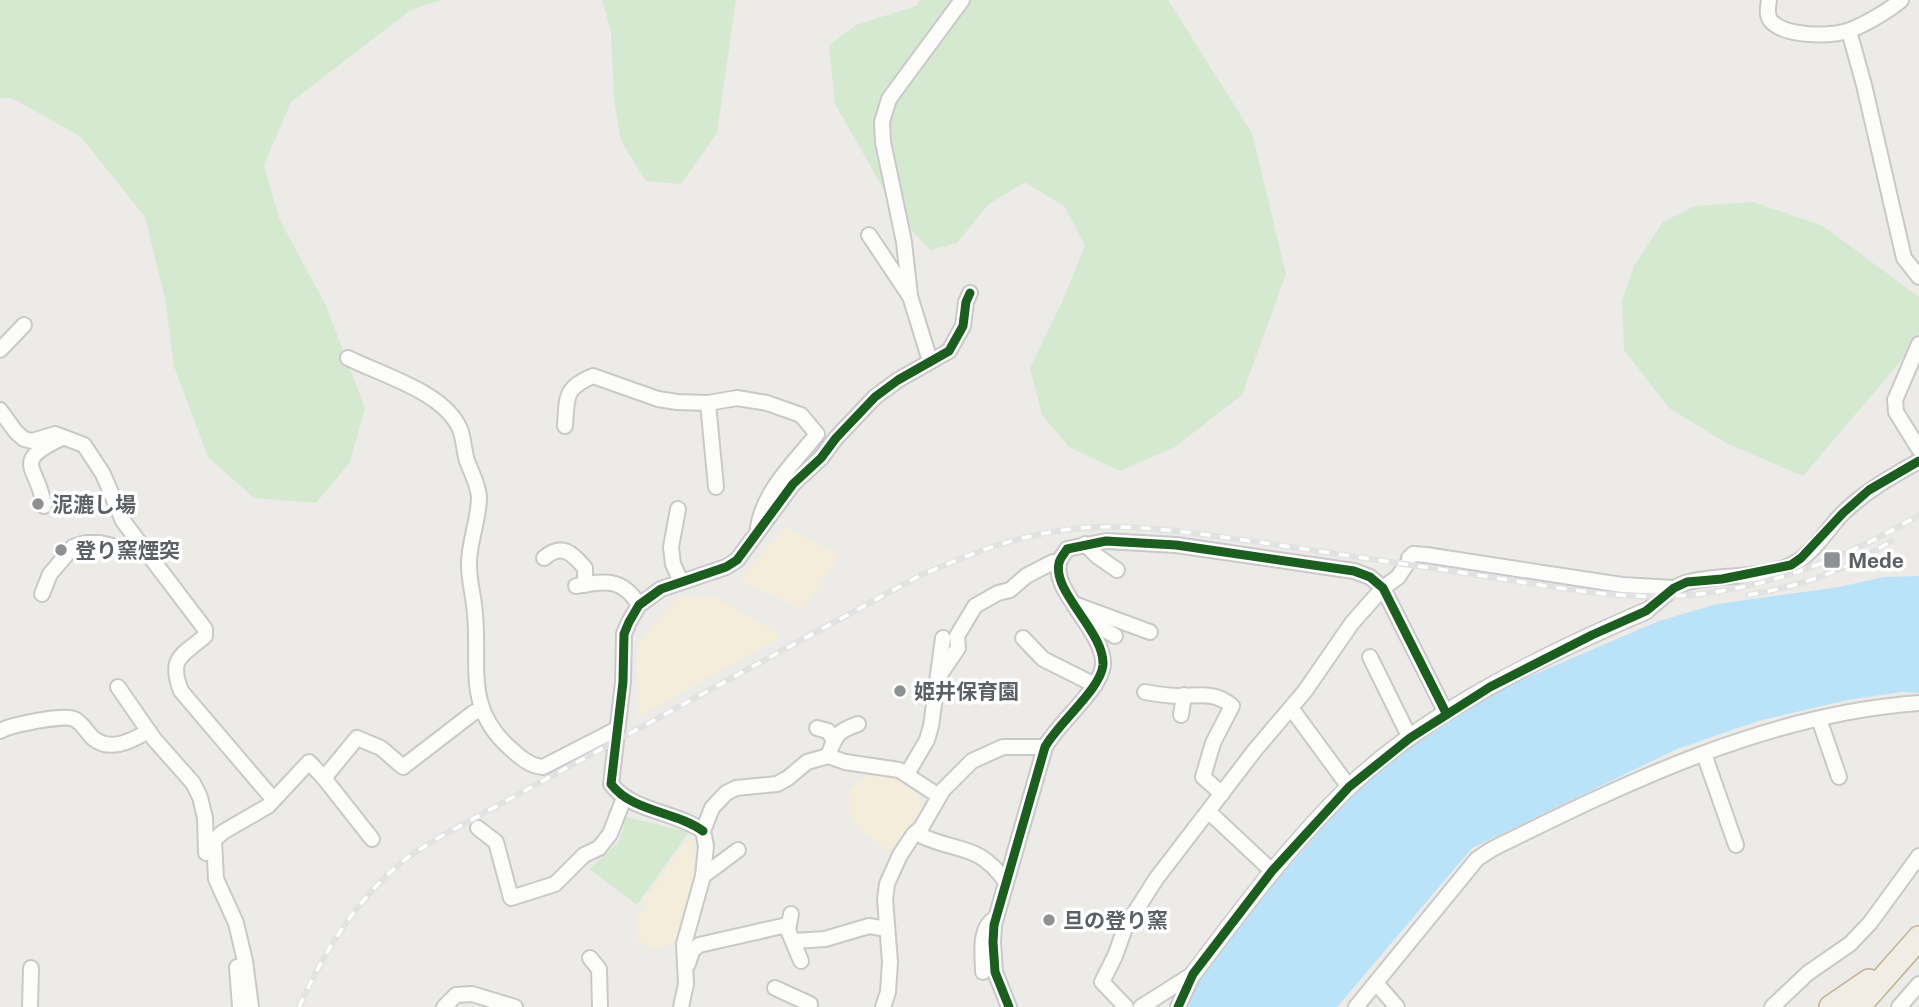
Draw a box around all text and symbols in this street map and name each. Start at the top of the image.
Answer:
place label: 泥漉し場 [52,492,136,517]
marker: 泥漉し場 [30,496,46,512]
place label: 登り窯煙突 [75,538,180,563]
marker: 登り窯煙突 [53,542,69,558]
place label: Mede [1848,548,1904,573]
marker: Mede [1822,550,1842,570]
place label: 姫井保育園 [914,679,1019,704]
marker: 姫井保育園 [892,683,908,699]
place label: 旦の登り窯 [1063,908,1168,933]
marker: 旦の登り窯 [1041,912,1057,928]

